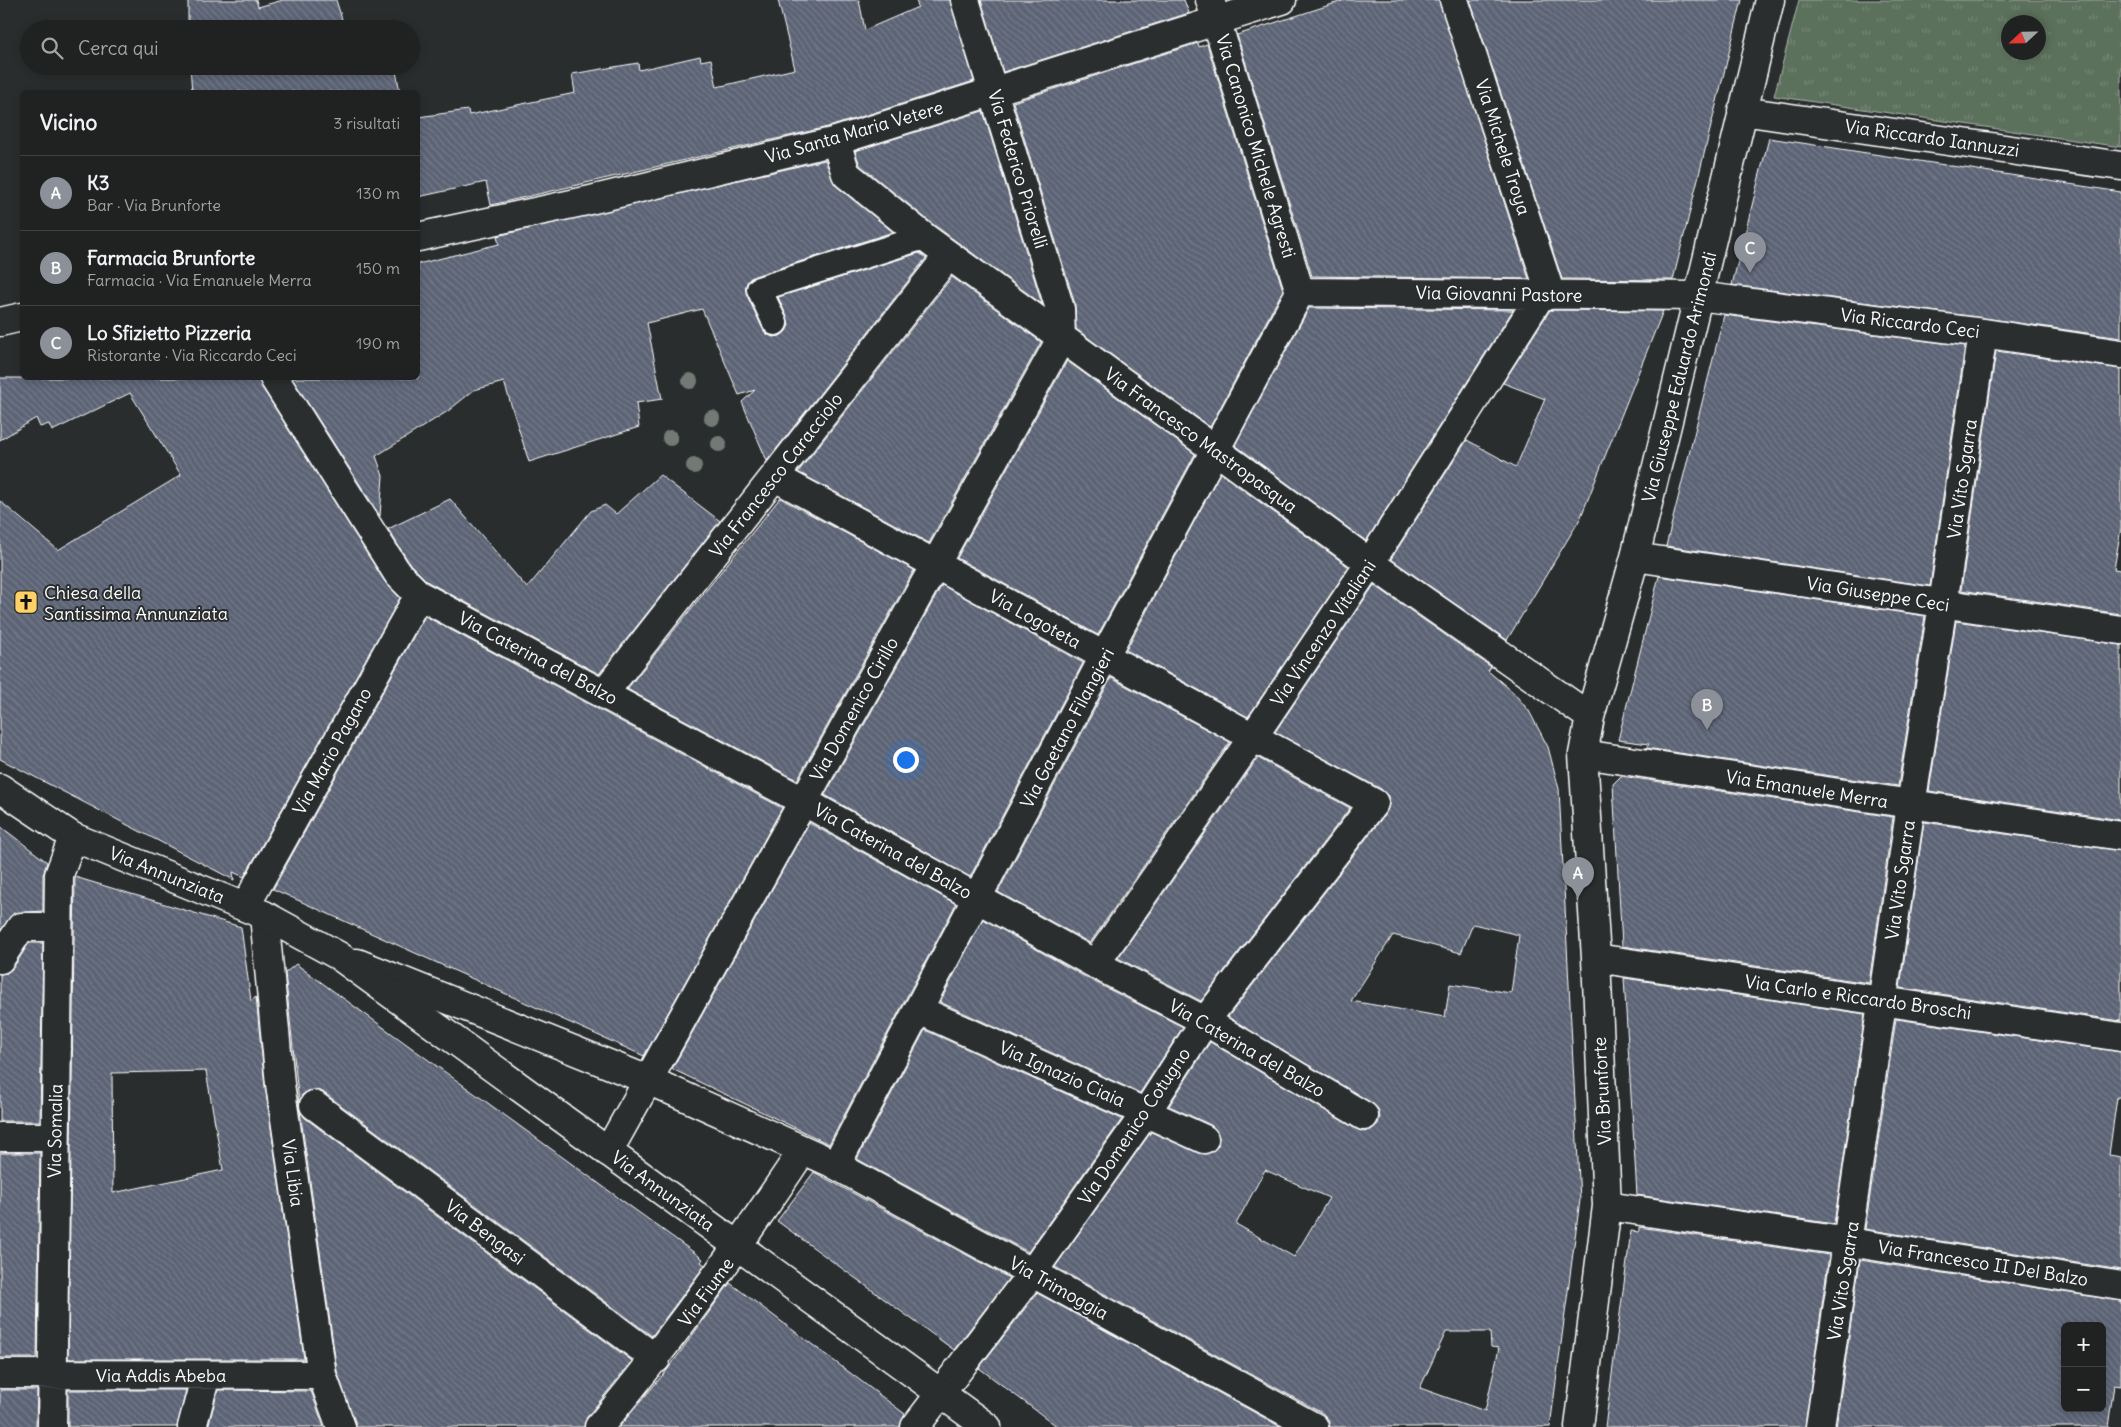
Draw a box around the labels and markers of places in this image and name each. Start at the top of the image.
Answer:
pin: C [1734,232,1766,273]
place label: Chiesa della Santissima Annunziata [44,581,228,625]
church icon: Chiesa della Santissima Annunziata [13,589,39,615]
pin: B [1691,689,1723,730]
pin: A [1562,857,1594,898]

